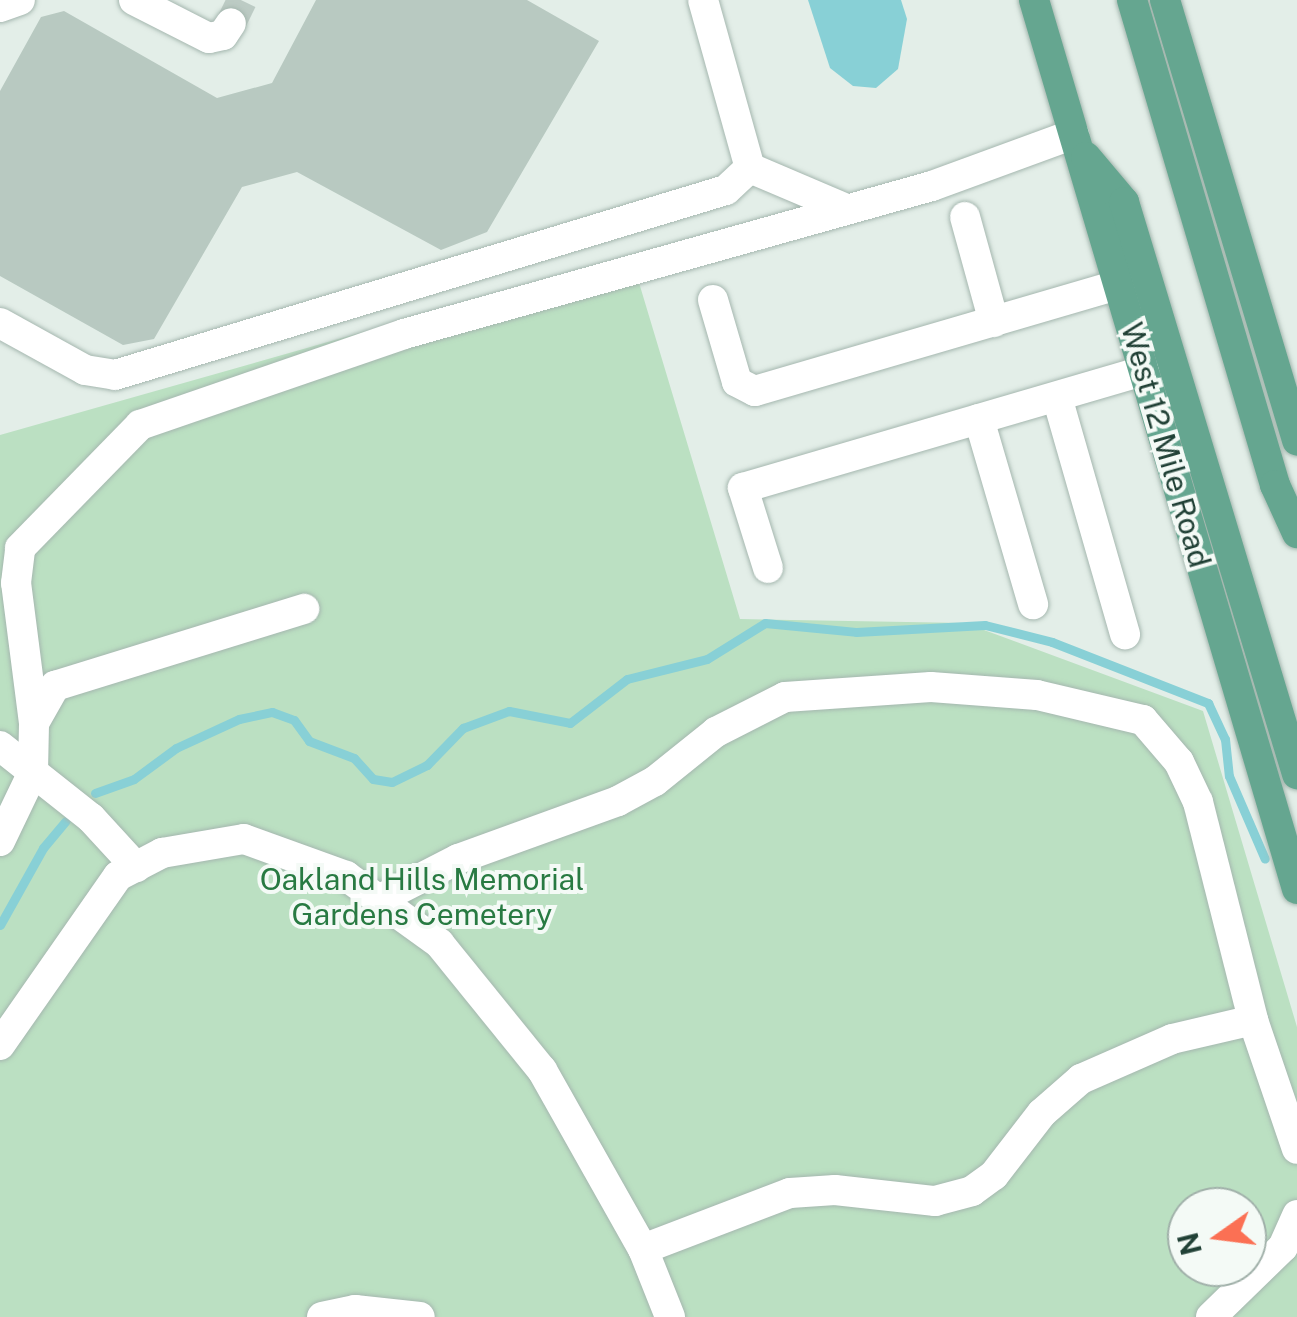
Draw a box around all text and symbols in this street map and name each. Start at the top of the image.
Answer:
street label: West 12 Mile Road [1114,318,1218,572]
park label: Oakland Hills Memorial Gardens Cemetery [260,861,584,932]
north arrow [1167,1187,1267,1287]
text: N [1171,1229,1208,1259]

